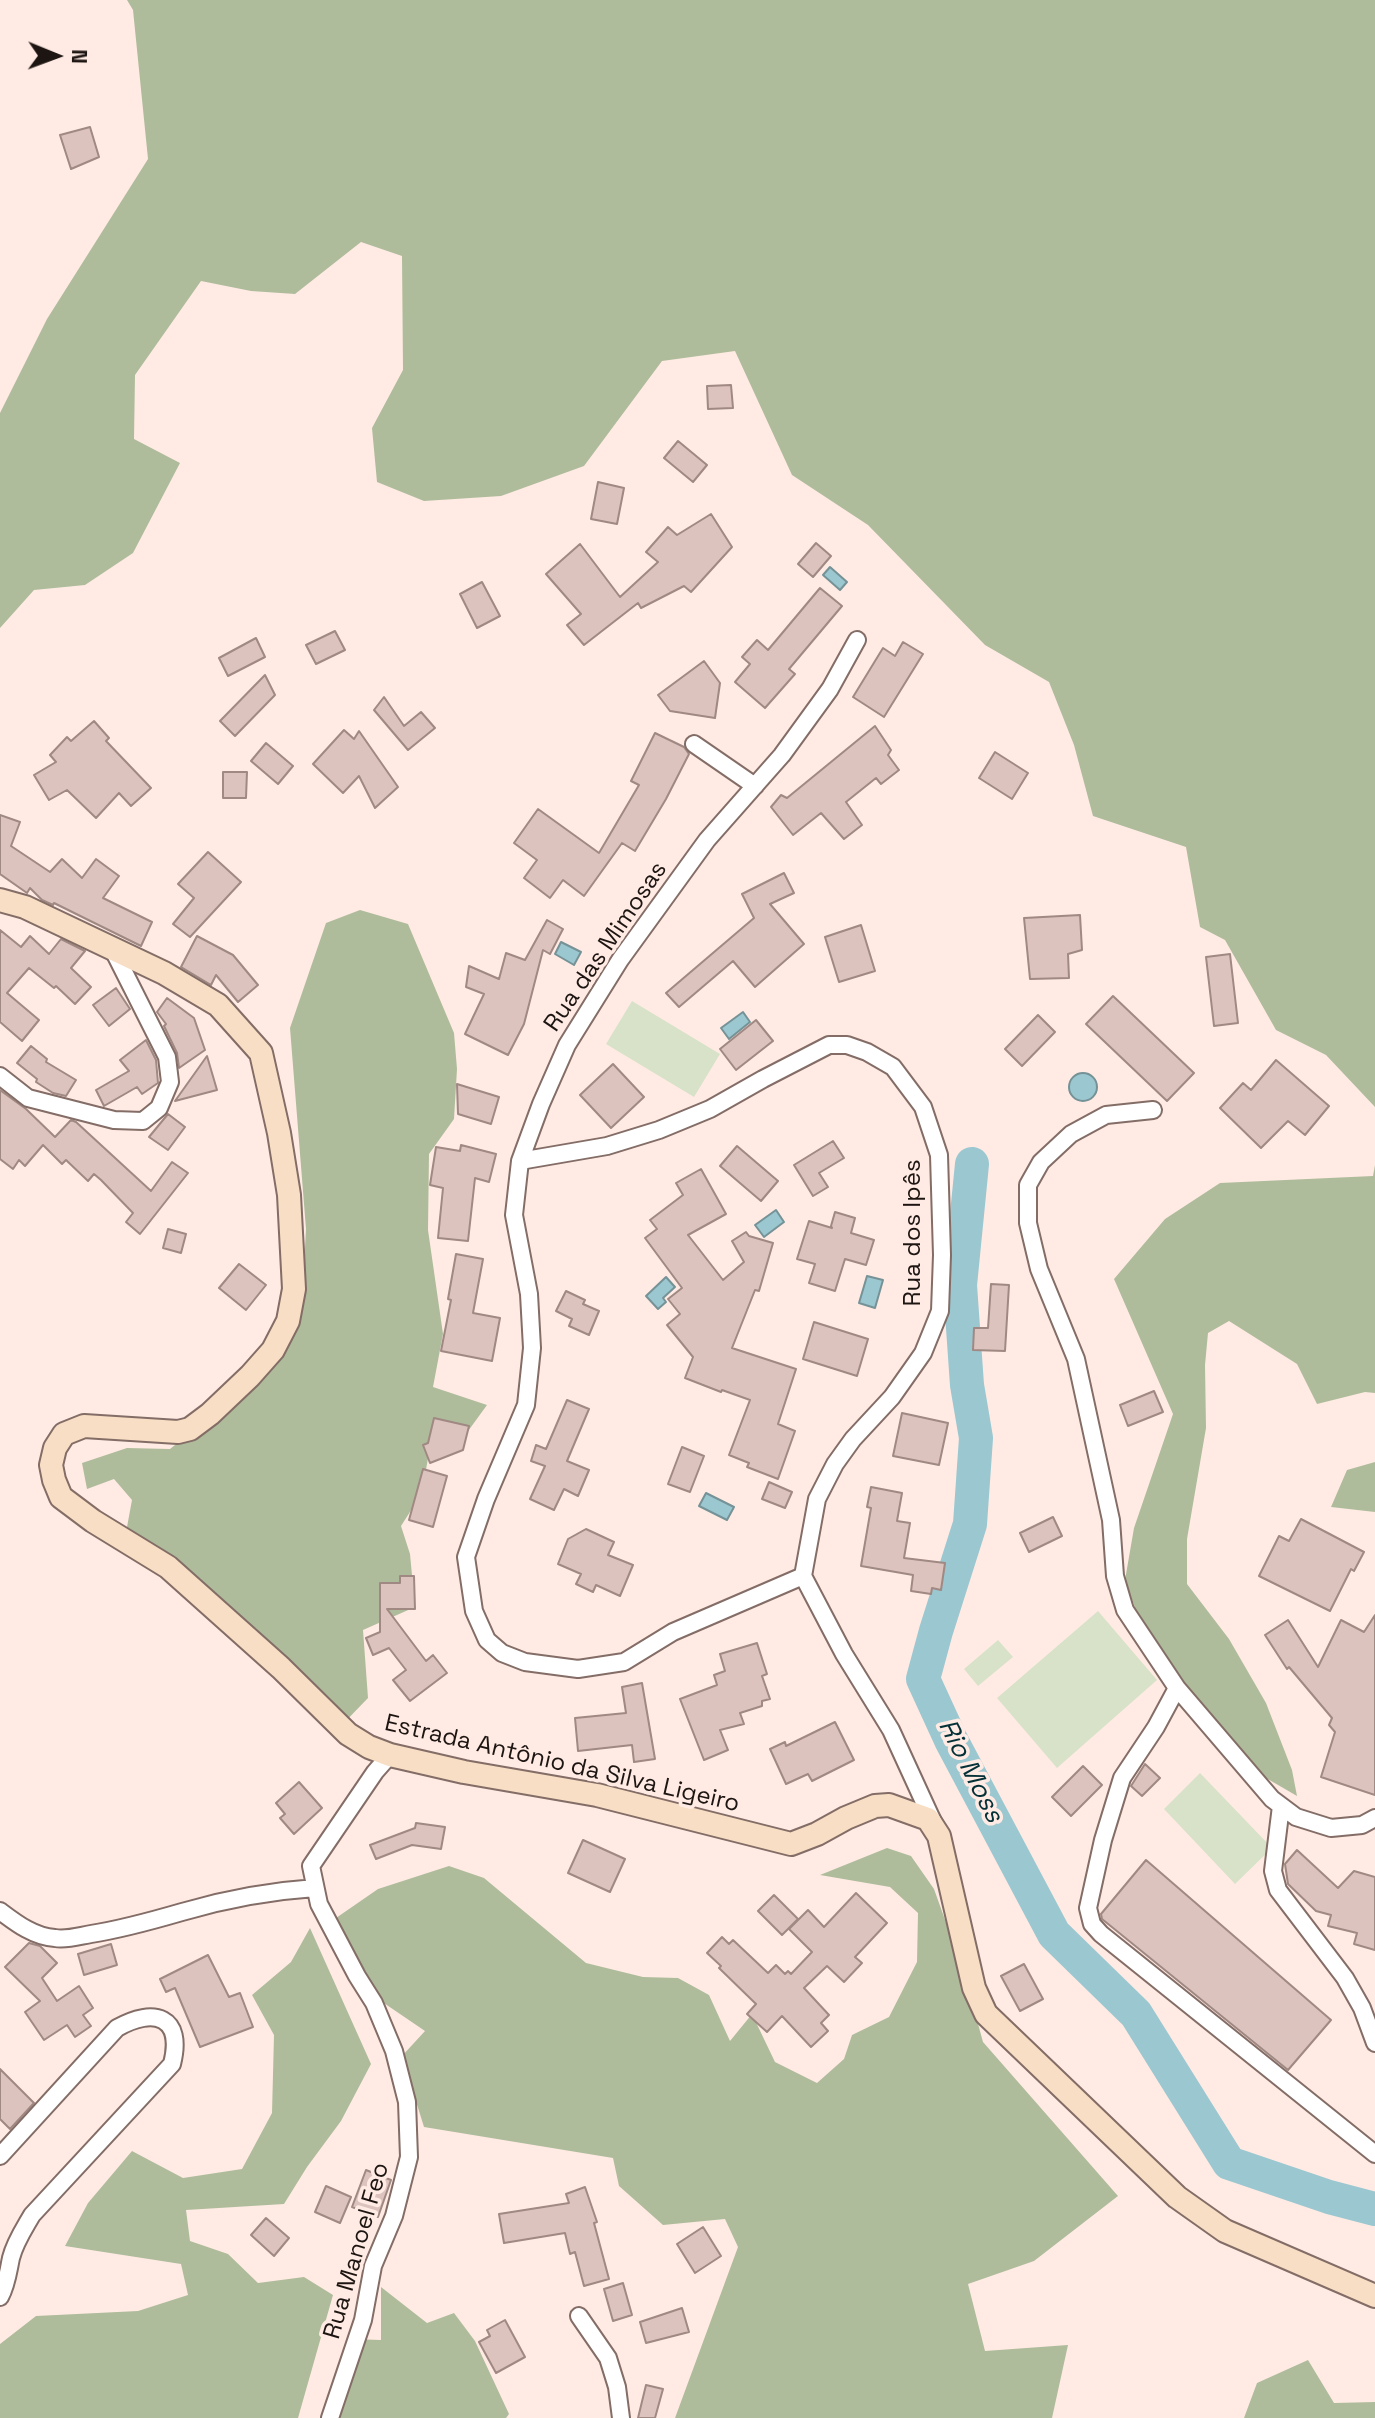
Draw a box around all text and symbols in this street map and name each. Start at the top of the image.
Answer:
north arrow [16,16,96,96]
text: N [66,49,94,64]
street label: Rua das Mimosas [538,857,674,1037]
street label: Rua dos Ipês [899,1159,927,1307]
street label: Estrada Antônio da Silva Ligeiro [382,1709,742,1819]
water label: Rio Moss [931,1714,1009,1828]
street label: Rua Manoel Feo [318,2160,396,2342]

